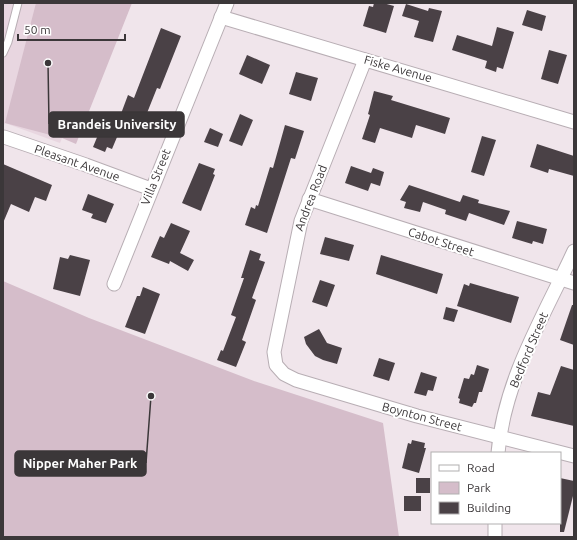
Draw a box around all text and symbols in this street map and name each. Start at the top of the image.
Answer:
scale bar [18,16,125,42]
text: 50 m [24,23,51,36]
street label: Fiske Avenue [363,53,434,84]
callout: Brandeis University [49,112,184,137]
text: Brandeis University [58,117,176,131]
street label: Pleasant Avenue [33,142,121,183]
street label: Villa Street [138,146,173,207]
street label: Andrea Road [292,163,329,233]
street label: Cabot Street [407,225,476,258]
street label: Bedford Street [507,310,550,389]
street label: Boynton Street [381,400,464,433]
callout: Nipper Maher Park [15,451,146,476]
legend [431,452,561,524]
text: Nipper Maher Park [23,456,138,470]
text: Road [467,461,495,474]
text: Park [467,481,491,494]
text: Building [467,501,511,514]

